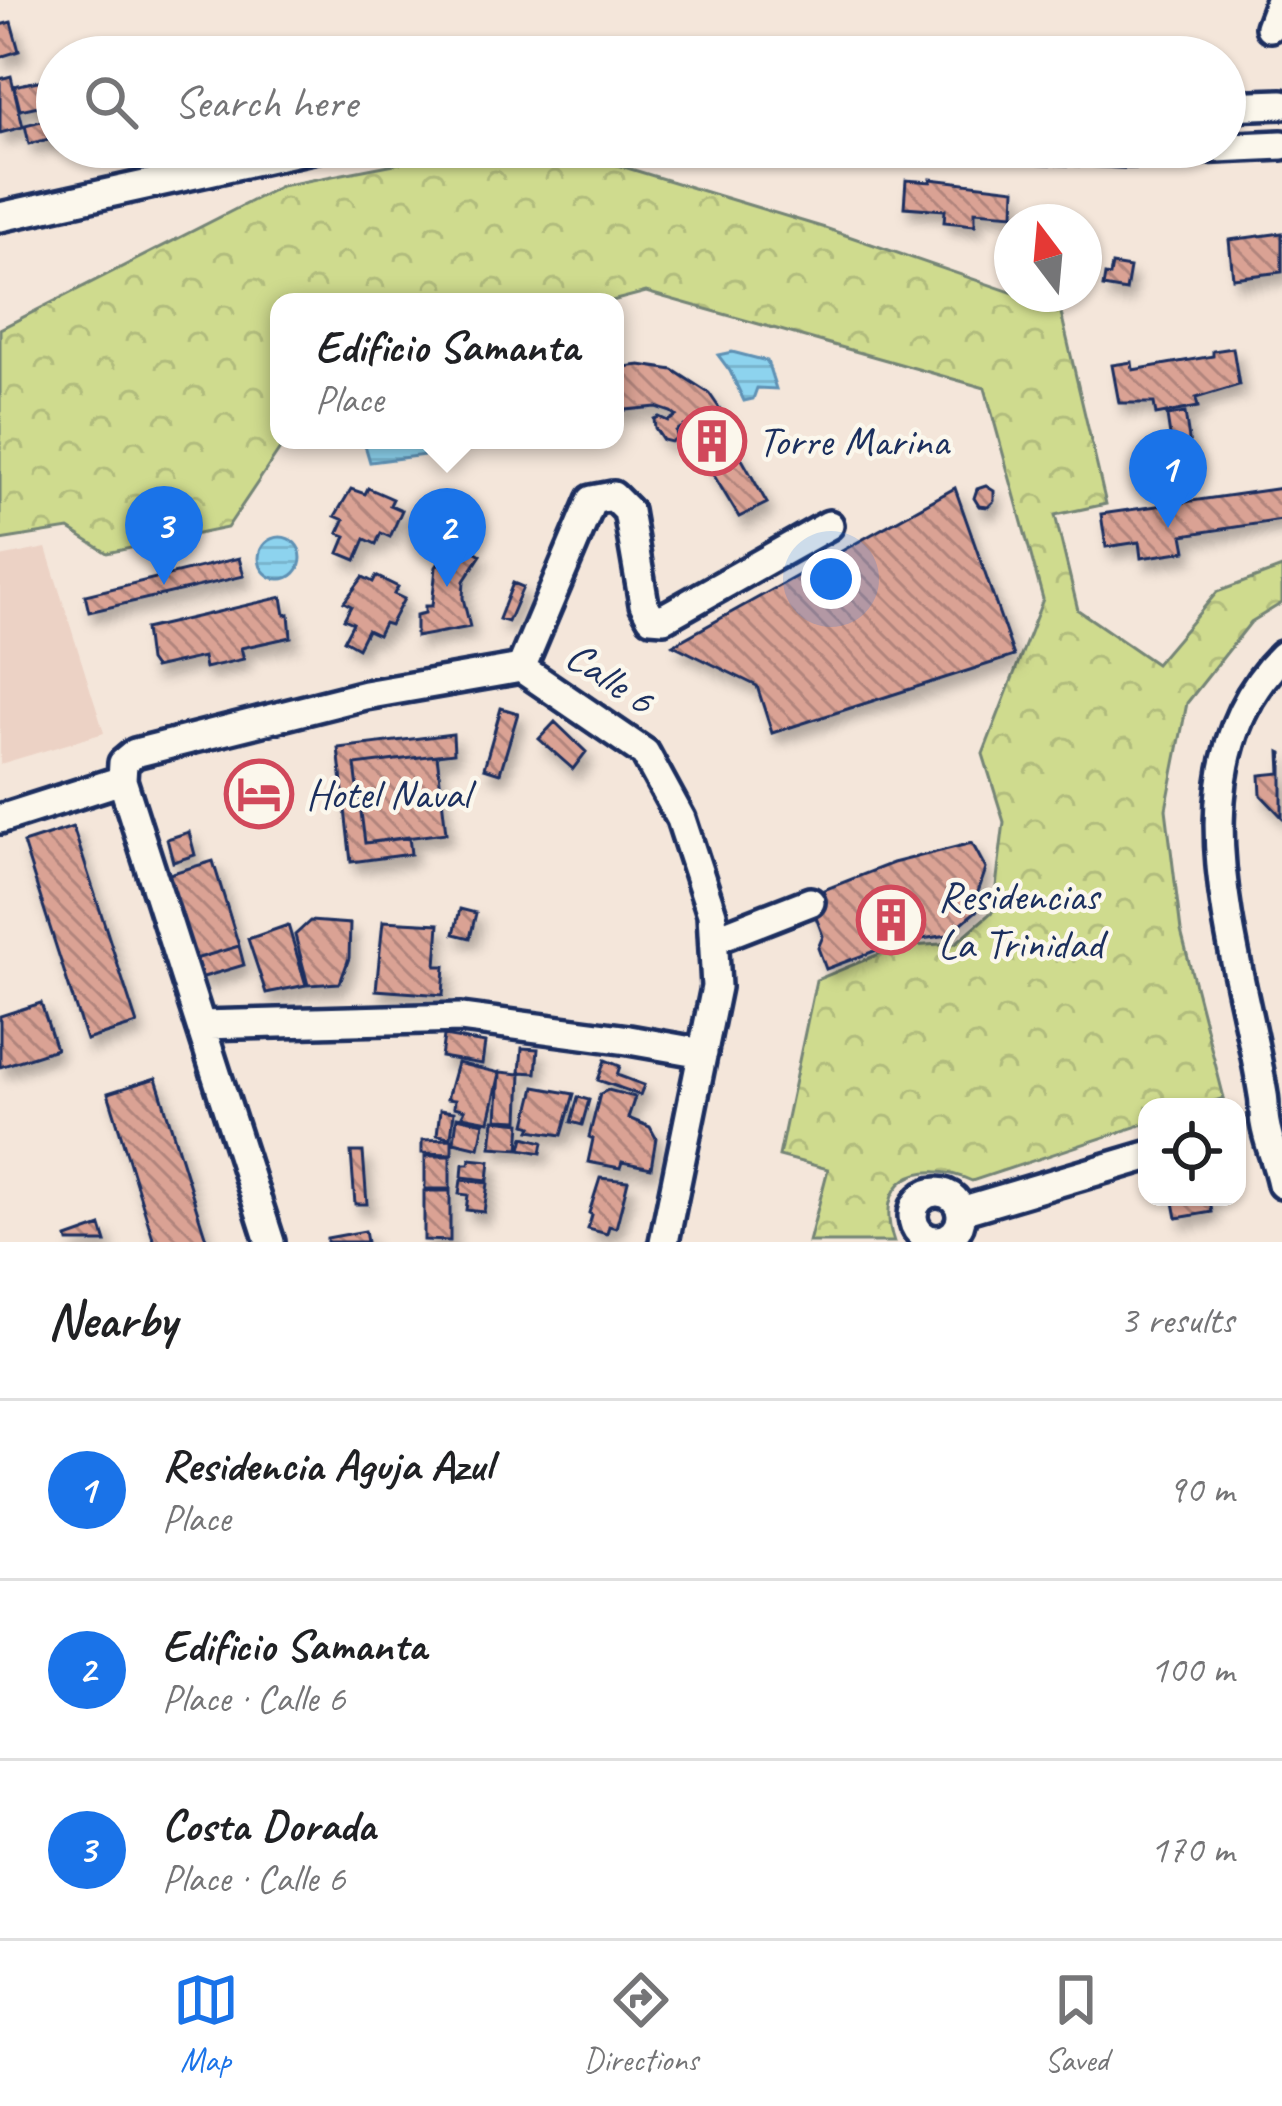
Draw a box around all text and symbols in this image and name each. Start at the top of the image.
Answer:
search box [36,36,1246,168]
icon: search [78,69,144,135]
text: Search here [174,74,357,131]
north arrow [994,204,1102,312]
popup [270,293,624,449]
text: Edificio Samanta [315,318,579,375]
text: Place [315,375,383,424]
building icon: Torre Marina [677,406,747,476]
place label: Torre Marina [758,415,952,468]
pin: 1 [1129,429,1207,528]
pin: 3 [125,486,203,585]
pin: 2 [408,488,486,587]
your location [801,549,861,609]
street label: Calle 6 [556,629,665,727]
hotel icon: Hotel Naval [224,759,294,829]
place label: Hotel Naval [306,768,477,821]
place label: Residencias La Trinidad [938,870,1109,971]
building icon: Residencias La Trinidad [856,885,926,955]
map controls [1138,1098,1246,1206]
button: locate [1138,1098,1246,1206]
text: Nearby [48,1288,176,1352]
text: 3 results [1120,1296,1234,1345]
text: Residencia Aguja Azul [162,1437,492,1494]
text: 1 [78,1465,96,1514]
text: 90 m [1168,1465,1234,1514]
text: Place [162,1494,230,1543]
text: Edificio Samanta [162,1617,426,1674]
text: 2 [78,1645,96,1694]
text: 100 m [1150,1645,1234,1694]
text: Place · Calle 6 [162,1674,345,1723]
text: Costa Dorada [162,1797,375,1854]
text: 3 [78,1825,96,1874]
text: 170 m [1150,1825,1234,1874]
text: Place · Calle 6 [162,1854,345,1903]
tab: Map [173,1967,239,2081]
tab: Directions [584,1967,698,2081]
tab: Saved [1043,1967,1109,2081]

